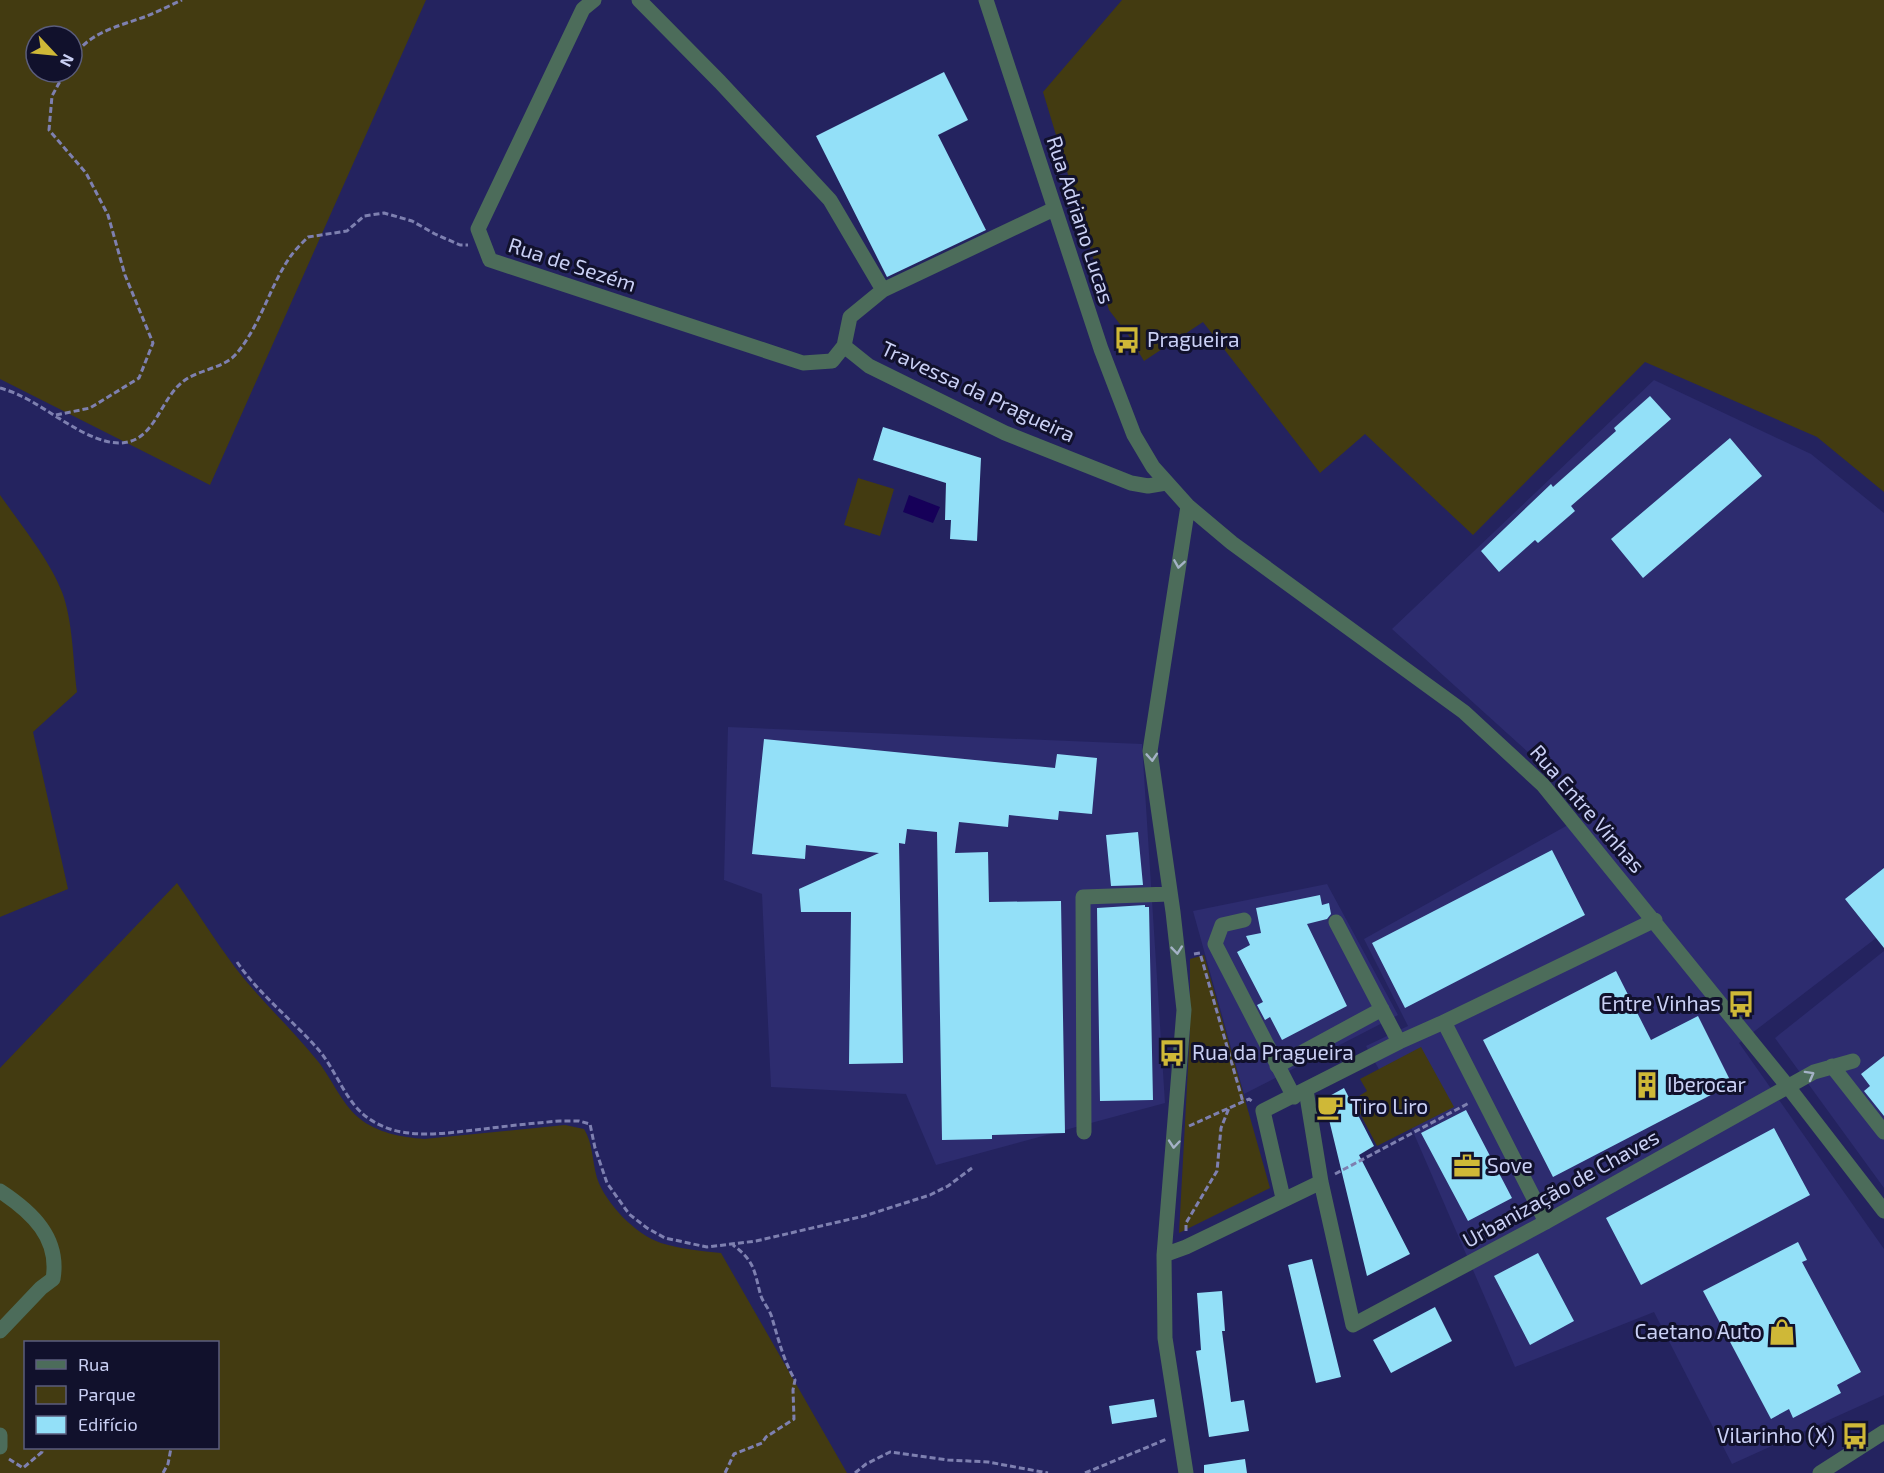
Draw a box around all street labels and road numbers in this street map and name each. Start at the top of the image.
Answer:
street label: Rua Adriano Lucas [1043,132,1120,307]
street label: Rua de Sezém [506,231,639,296]
street label: Travessa da Pragueira [878,335,1079,446]
street label: Rua Entre Vinhas [1526,739,1650,877]
street label: Urbanização de Chaves [1458,1123,1664,1254]

